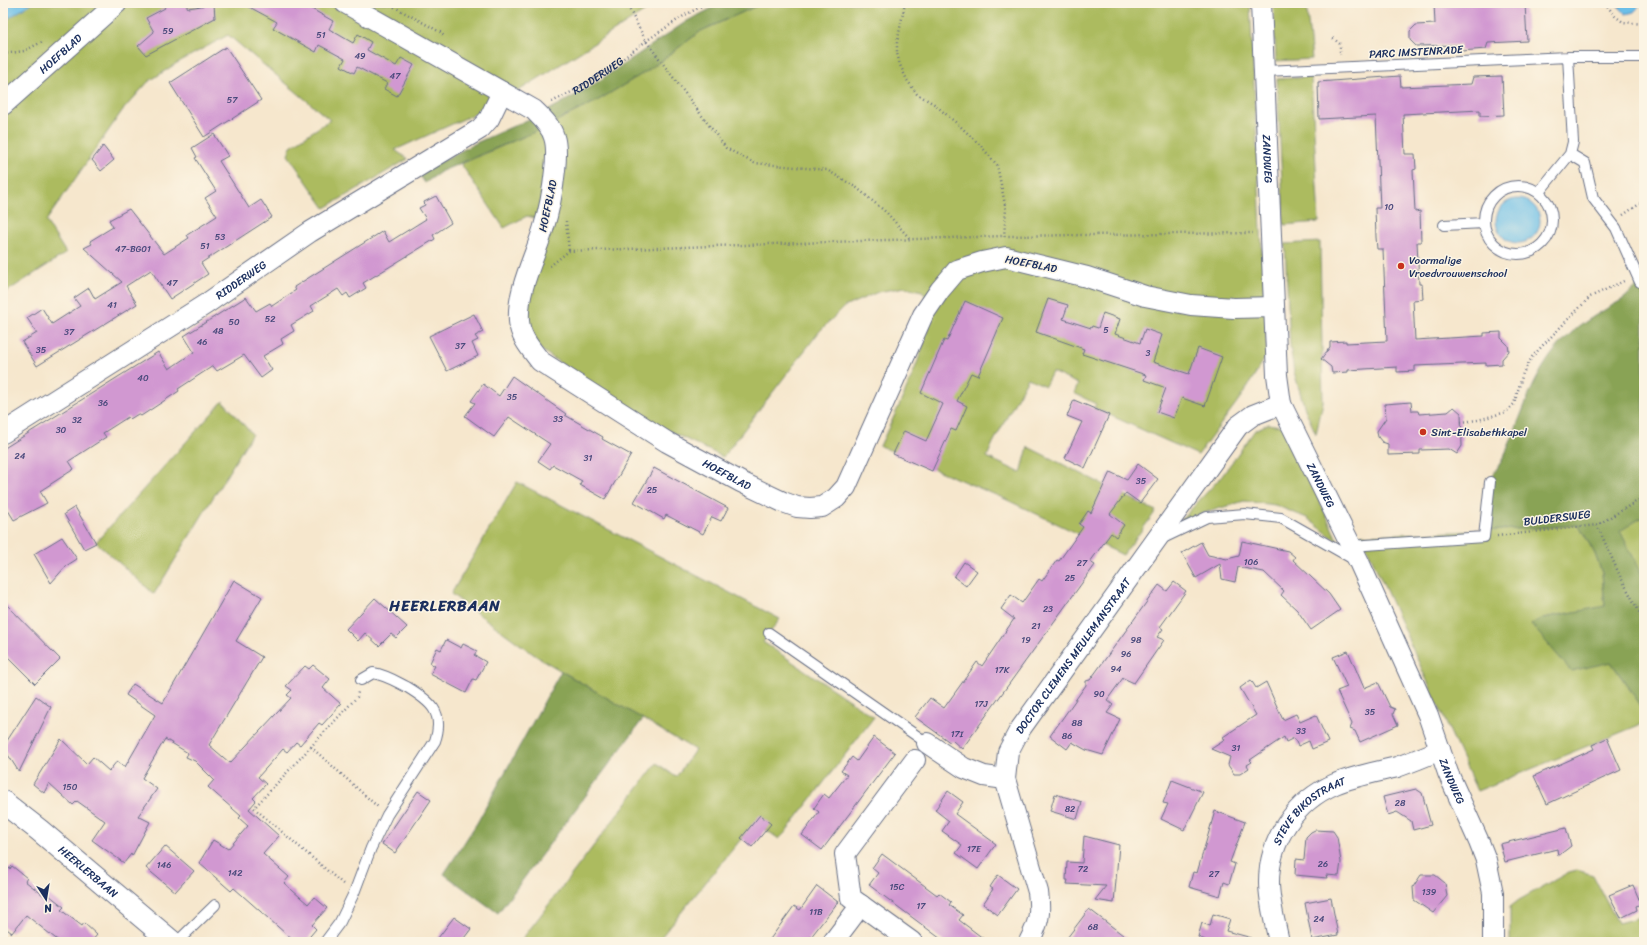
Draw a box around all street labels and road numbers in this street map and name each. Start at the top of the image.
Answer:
street label: HOEFBLAD [34,29,87,78]
street label: PARC IMSTENRADE [1369,40,1464,64]
street label: RIDDERWEG [569,52,628,100]
street label: ZANDWEG [1257,134,1278,184]
street label: HOEFBLAD [533,178,563,234]
street label: HOEFBLAD [1003,250,1059,278]
street label: RIDDERWEG [211,255,271,304]
street label: HOEFBLAD [699,453,755,495]
street label: ZANDWEG [1302,459,1340,511]
street label: BULDERSWEG [1522,504,1592,532]
street label: DOCTOR CLEMENS MEULEMANSTRAAT [1010,573,1136,738]
street label: ZANDWEG [1434,755,1470,808]
street label: STEVE BIKOSTRAAT [1267,771,1349,848]
street label: HEERLERBAAN [54,840,123,903]

